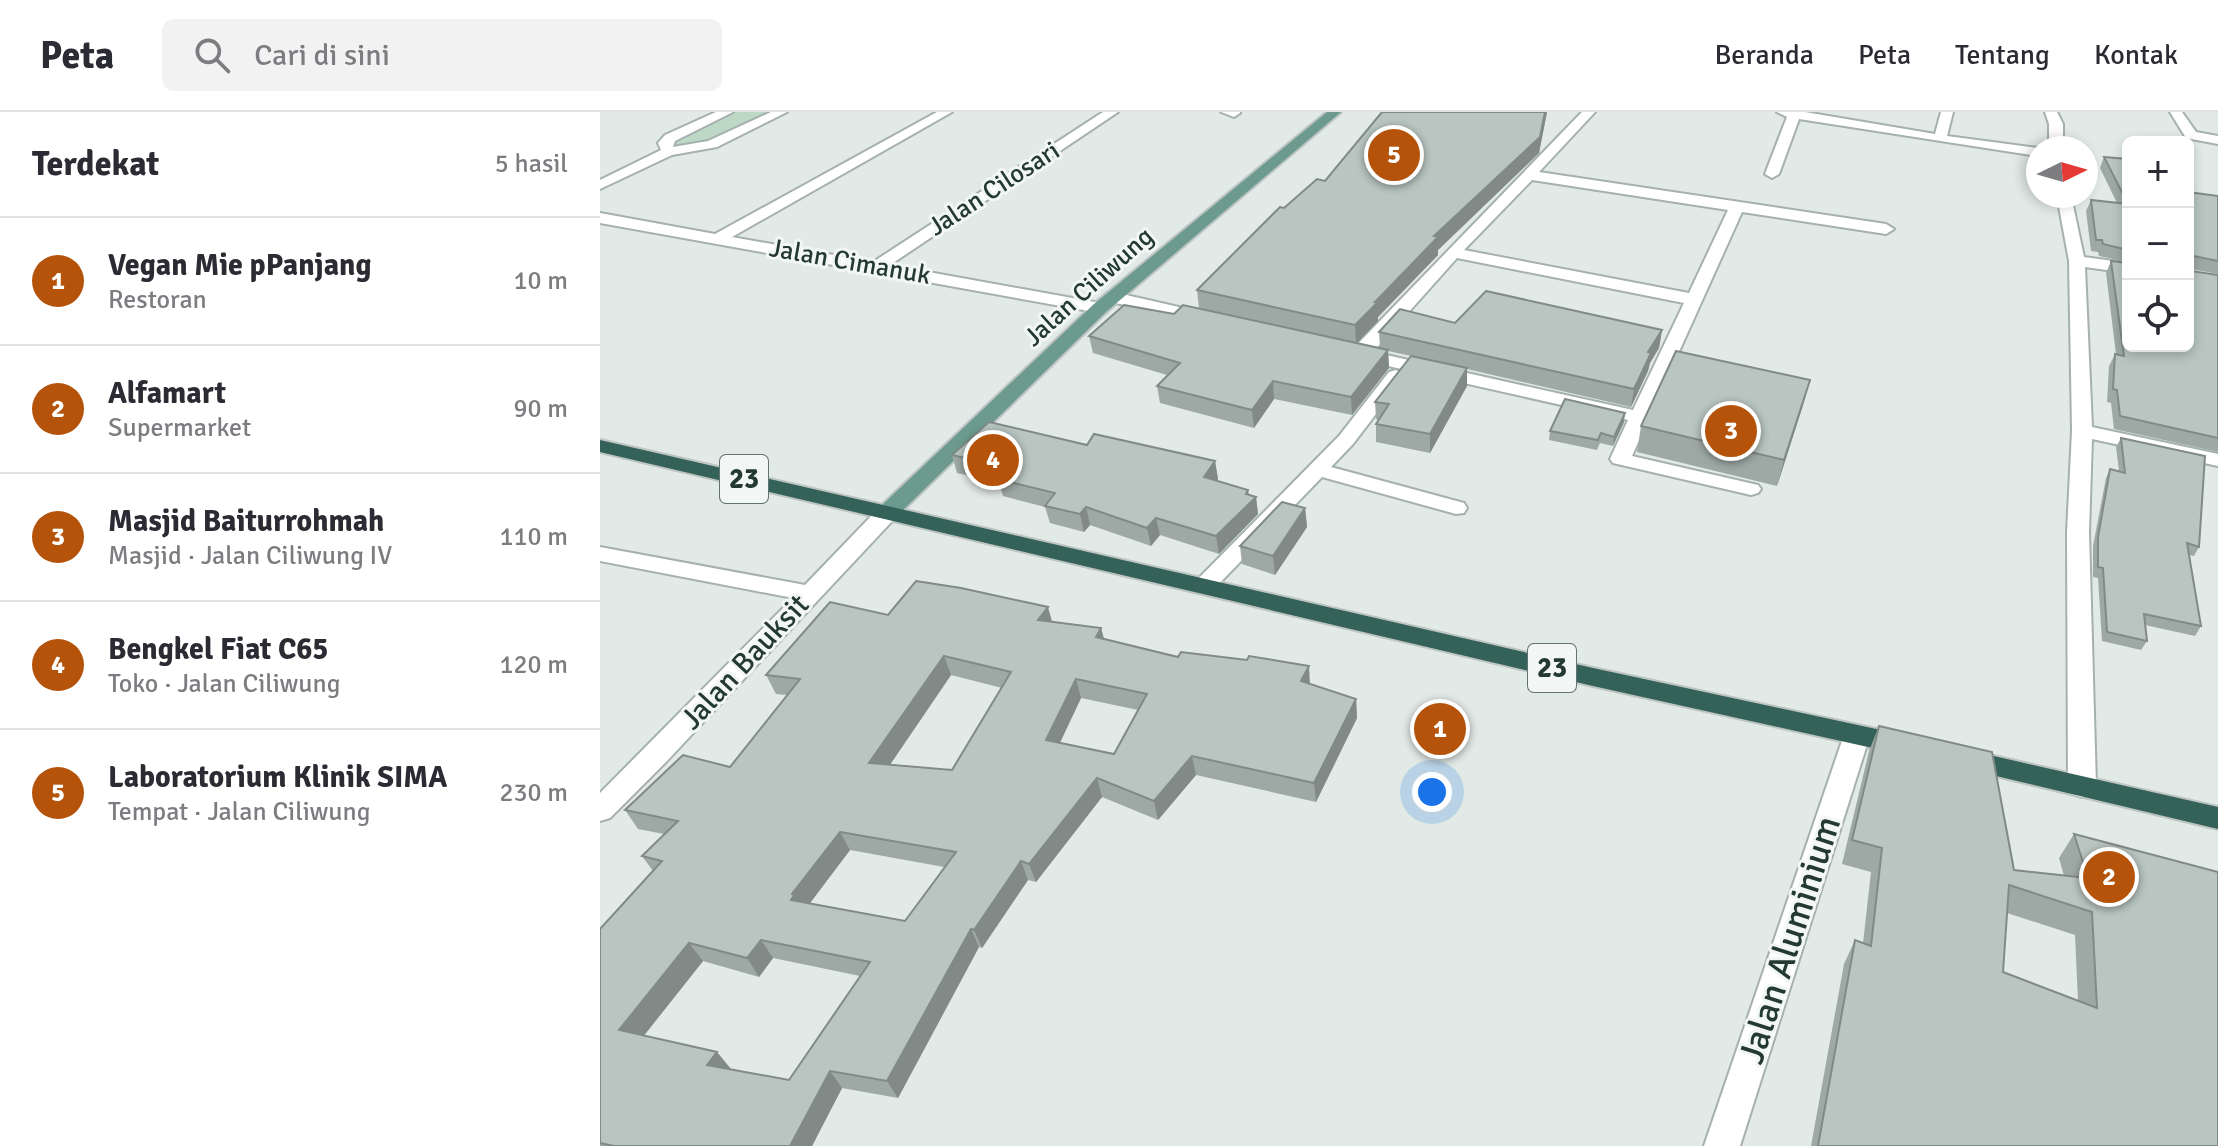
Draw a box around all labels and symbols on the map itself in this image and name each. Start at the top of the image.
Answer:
pin: 5 [1368,125,1420,185]
street label: Jalan Cilosari [922,135,1066,243]
north arrow [2026,136,2098,208]
street label: Jalan Ciliwung [1018,221,1160,353]
street label: Jalan Cimanuk [767,232,933,292]
pin: 3 [1705,401,1757,461]
pin: 4 [967,430,1019,490]
road number: 23 [720,455,768,503]
street label: Jalan Bauksit [673,587,817,737]
road number: 23 [1528,644,1576,692]
pin: 1 [1414,699,1466,759]
your location [1412,772,1452,812]
street label: Jalan Aluminium [1729,811,1851,1069]
pin: 2 [2083,847,2135,907]

